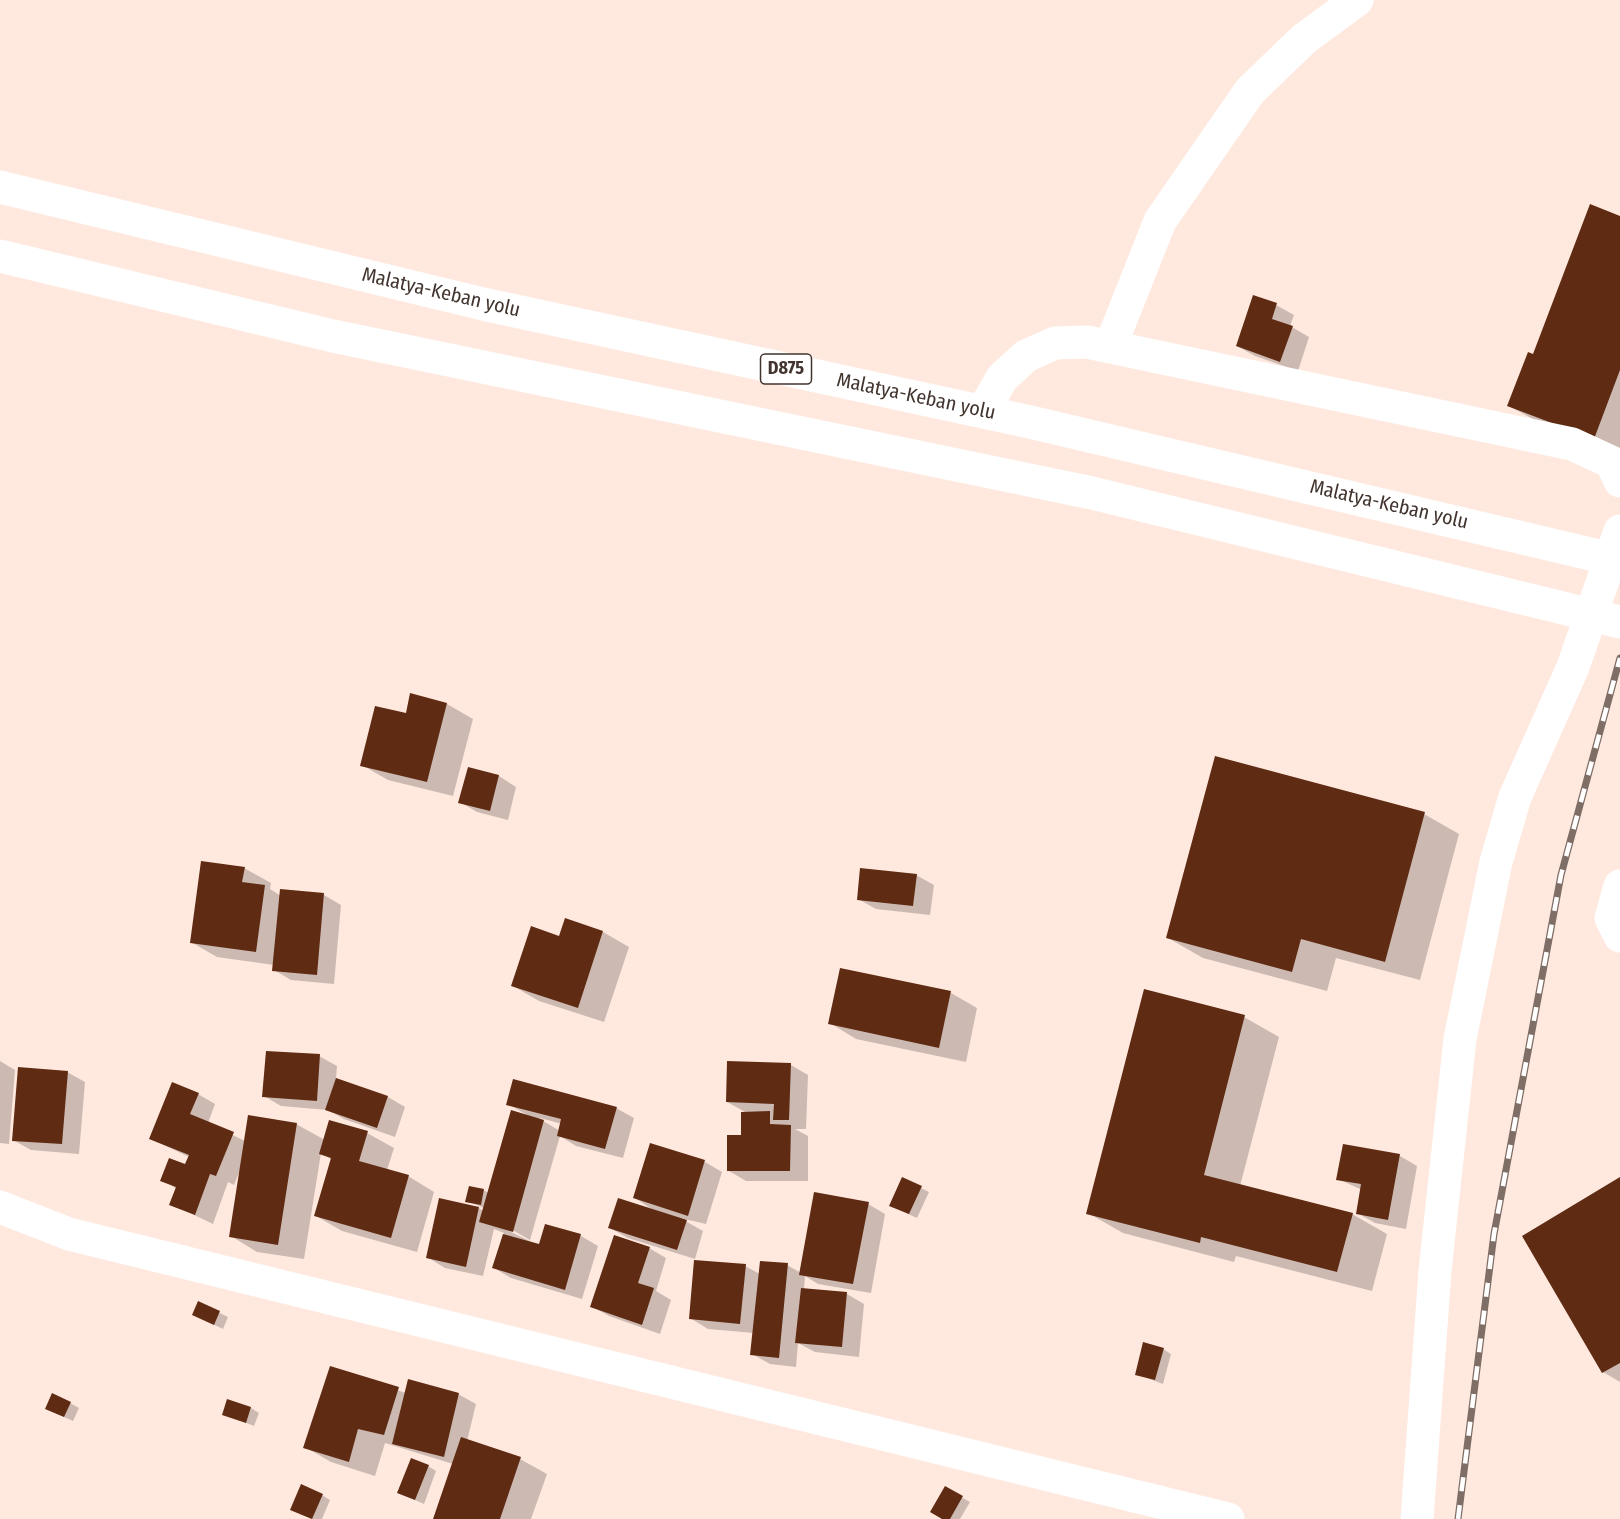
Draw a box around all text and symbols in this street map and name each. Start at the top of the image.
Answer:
street label: Malatya-Keban yolu [360,263,522,323]
road number: D875 [760,354,812,384]
street label: Malatya-Keban yolu [834,368,998,426]
street label: Malatya-Keban yolu [1308,475,1470,535]

